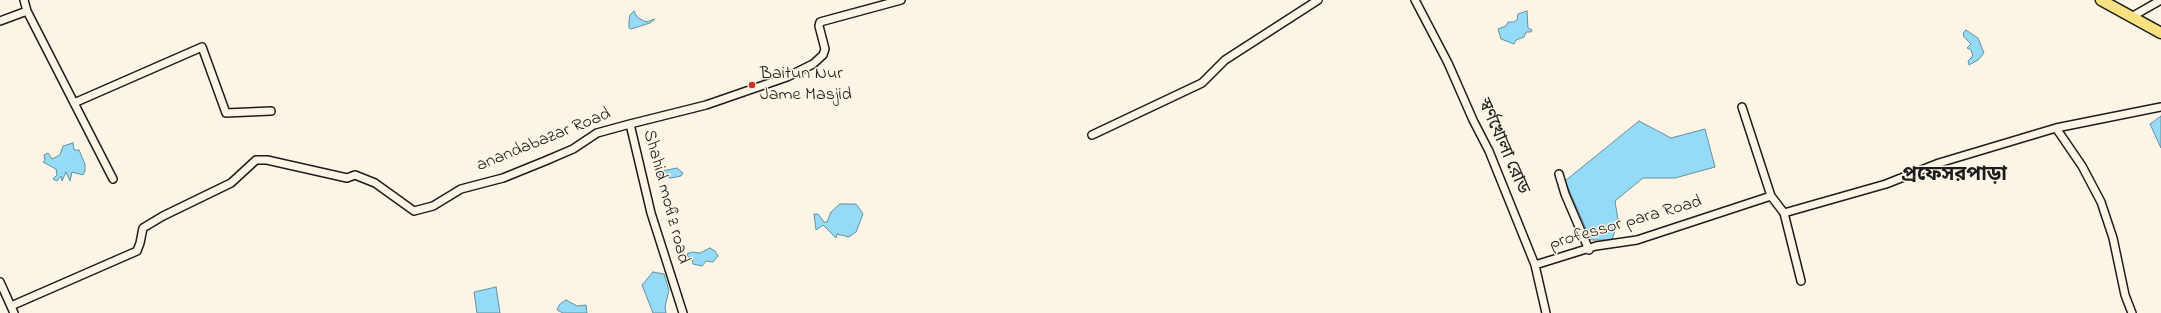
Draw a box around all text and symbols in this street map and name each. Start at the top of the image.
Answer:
place label: Baitun Nur Jame Masjid [760,64,852,106]
marker: Baitun Nur Jame Masjid [747,80,757,90]
street label: স্বর্ণখোলা রোড [1471,96,1533,198]
street label: anandabazar Road [474,104,614,178]
street label: Shahid mofiz road [637,128,693,266]
district label: প্রফেসরপাড়া [1901,165,2007,189]
street label: professor para Road [1547,192,1705,256]

